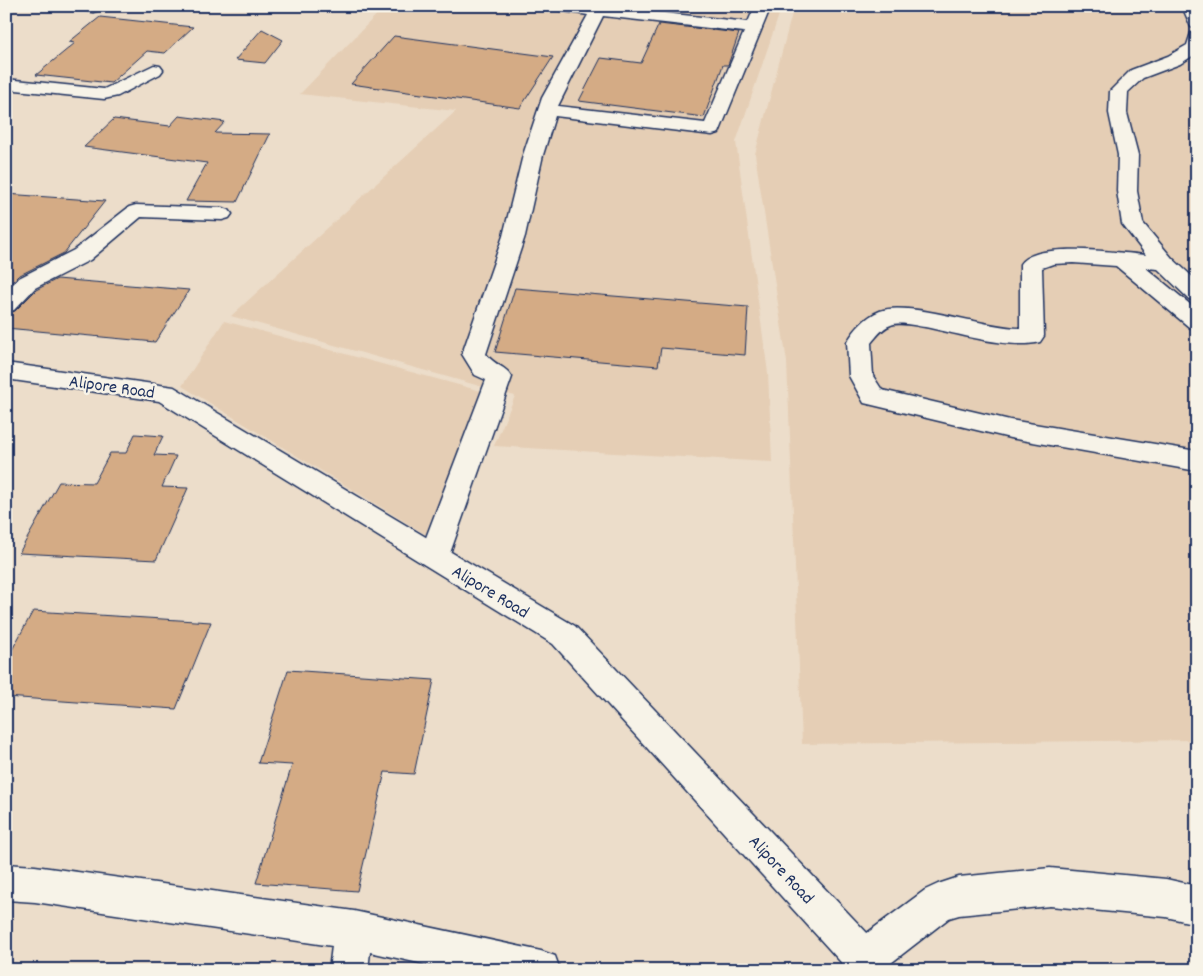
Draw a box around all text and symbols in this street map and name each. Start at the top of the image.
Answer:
street label: Alipore Road [67,370,156,407]
street label: Alipore Road [446,560,533,626]
street label: Alipore Road [742,831,819,911]

